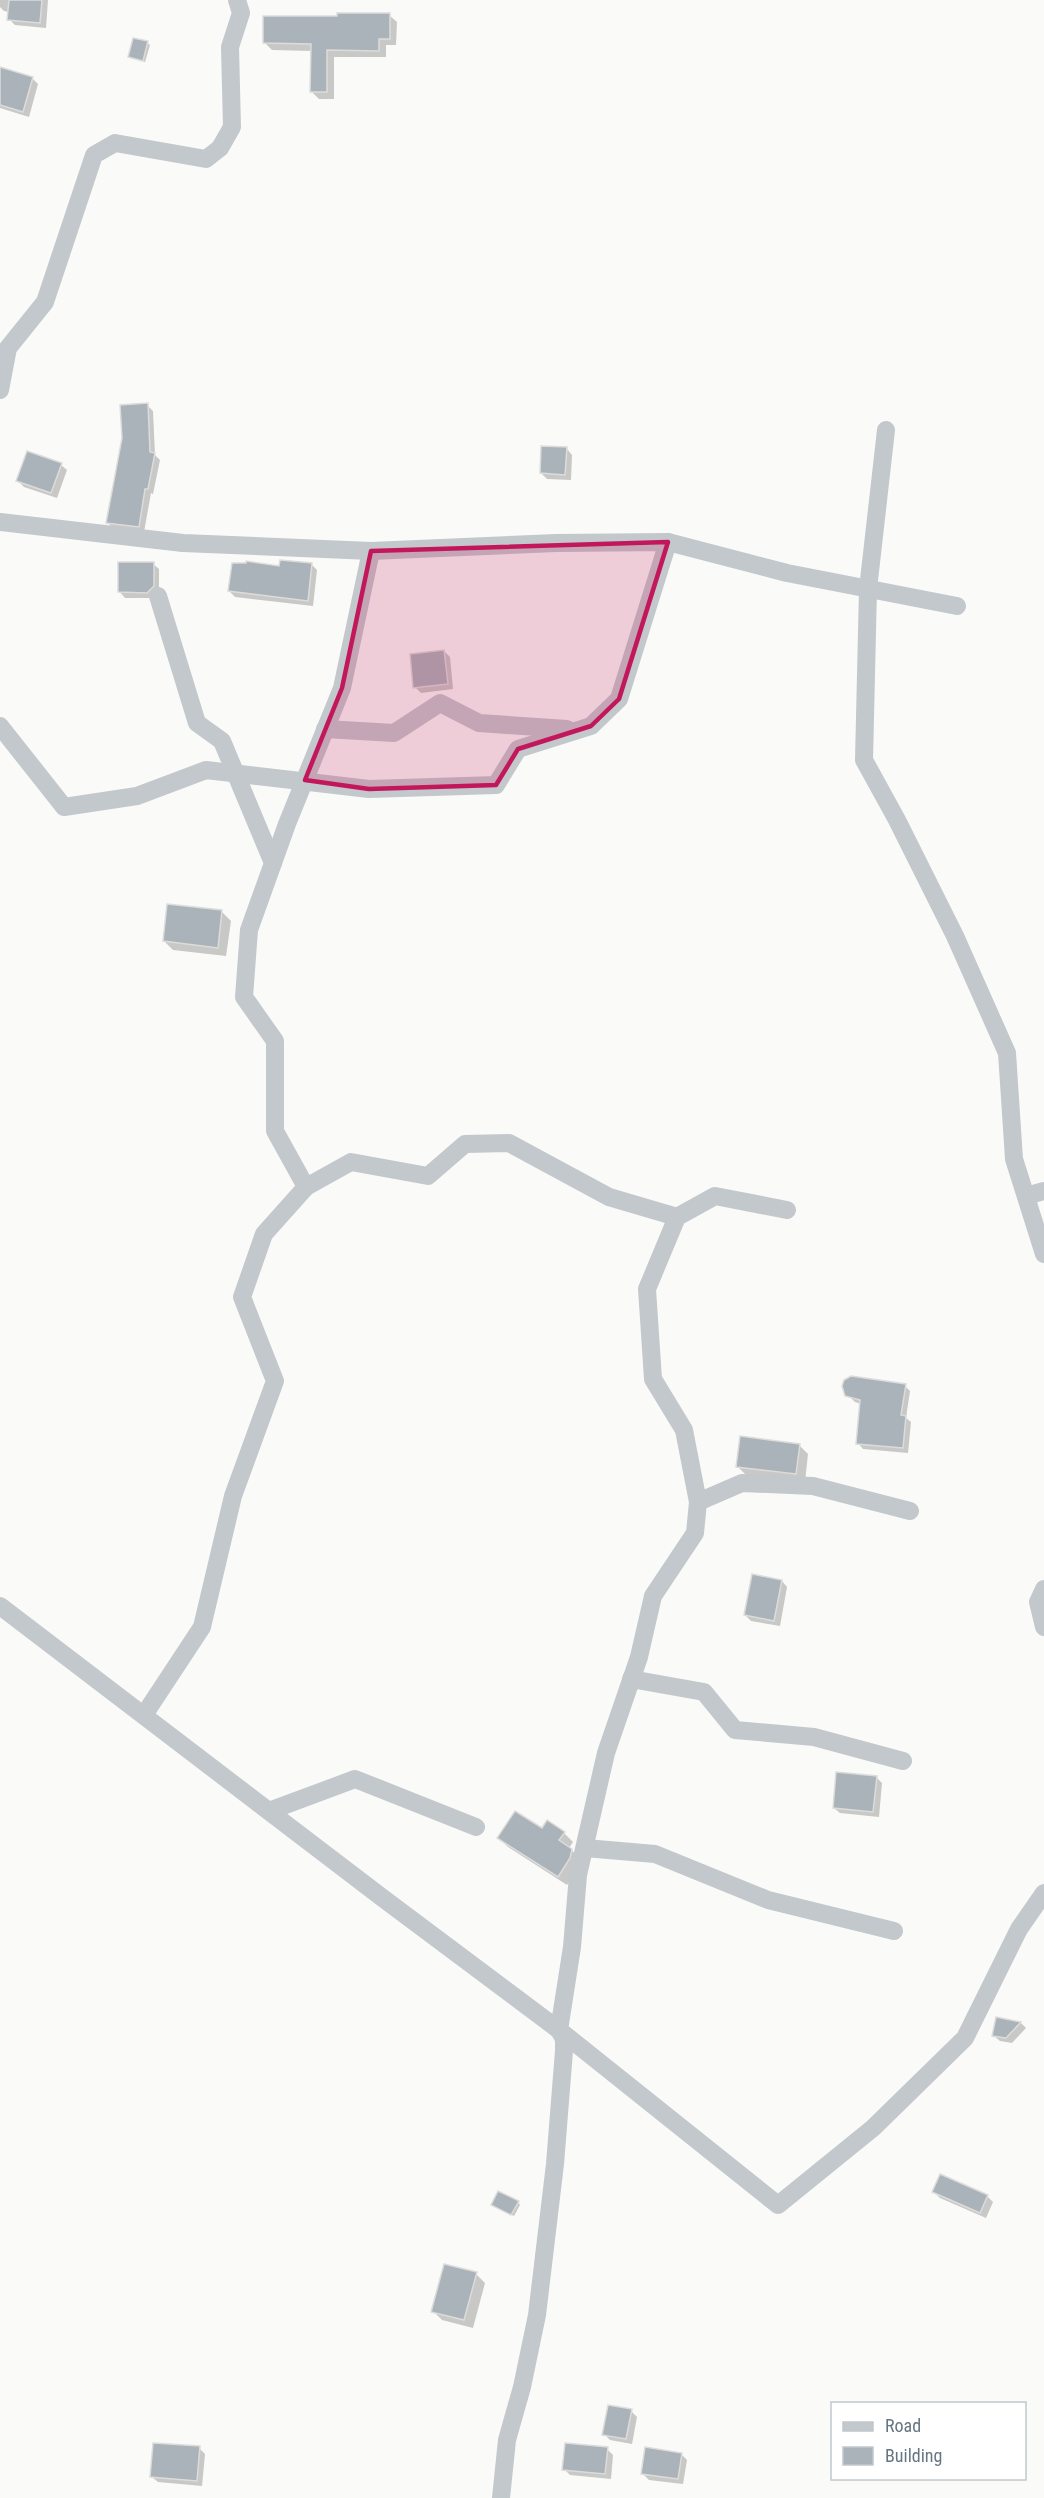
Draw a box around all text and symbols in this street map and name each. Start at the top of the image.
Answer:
legend [831,2402,1026,2480]
text: Road [885,2415,921,2436]
text: Building [885,2445,942,2466]

